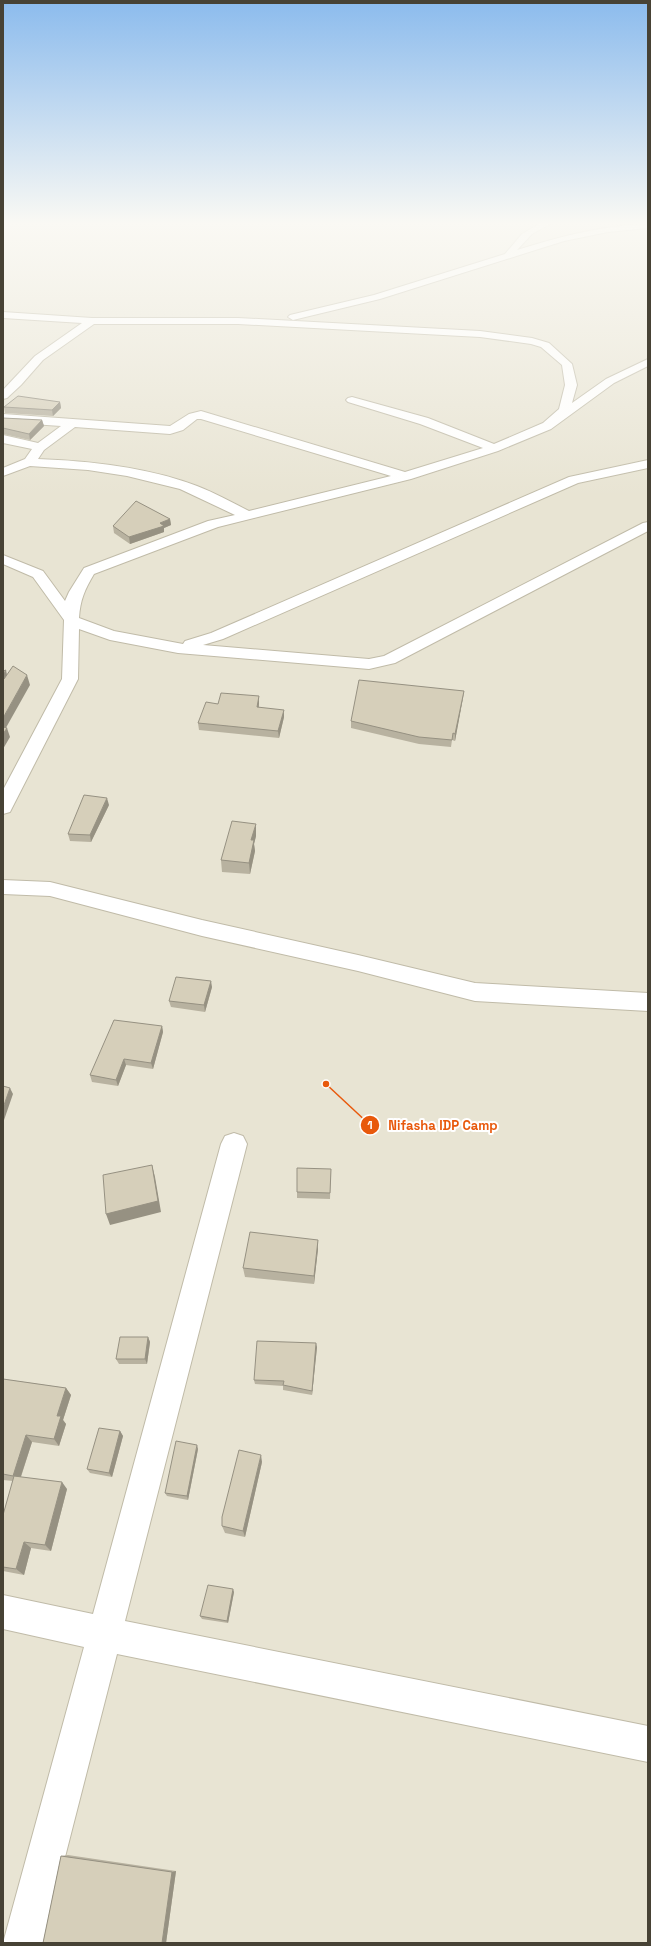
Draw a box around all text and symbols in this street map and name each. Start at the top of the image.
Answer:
callout: Nifasha IDP Camp [360,1113,505,1138]
text: 1 [367,1117,373,1133]
text: Nifasha IDP Camp [388,1117,498,1134]

